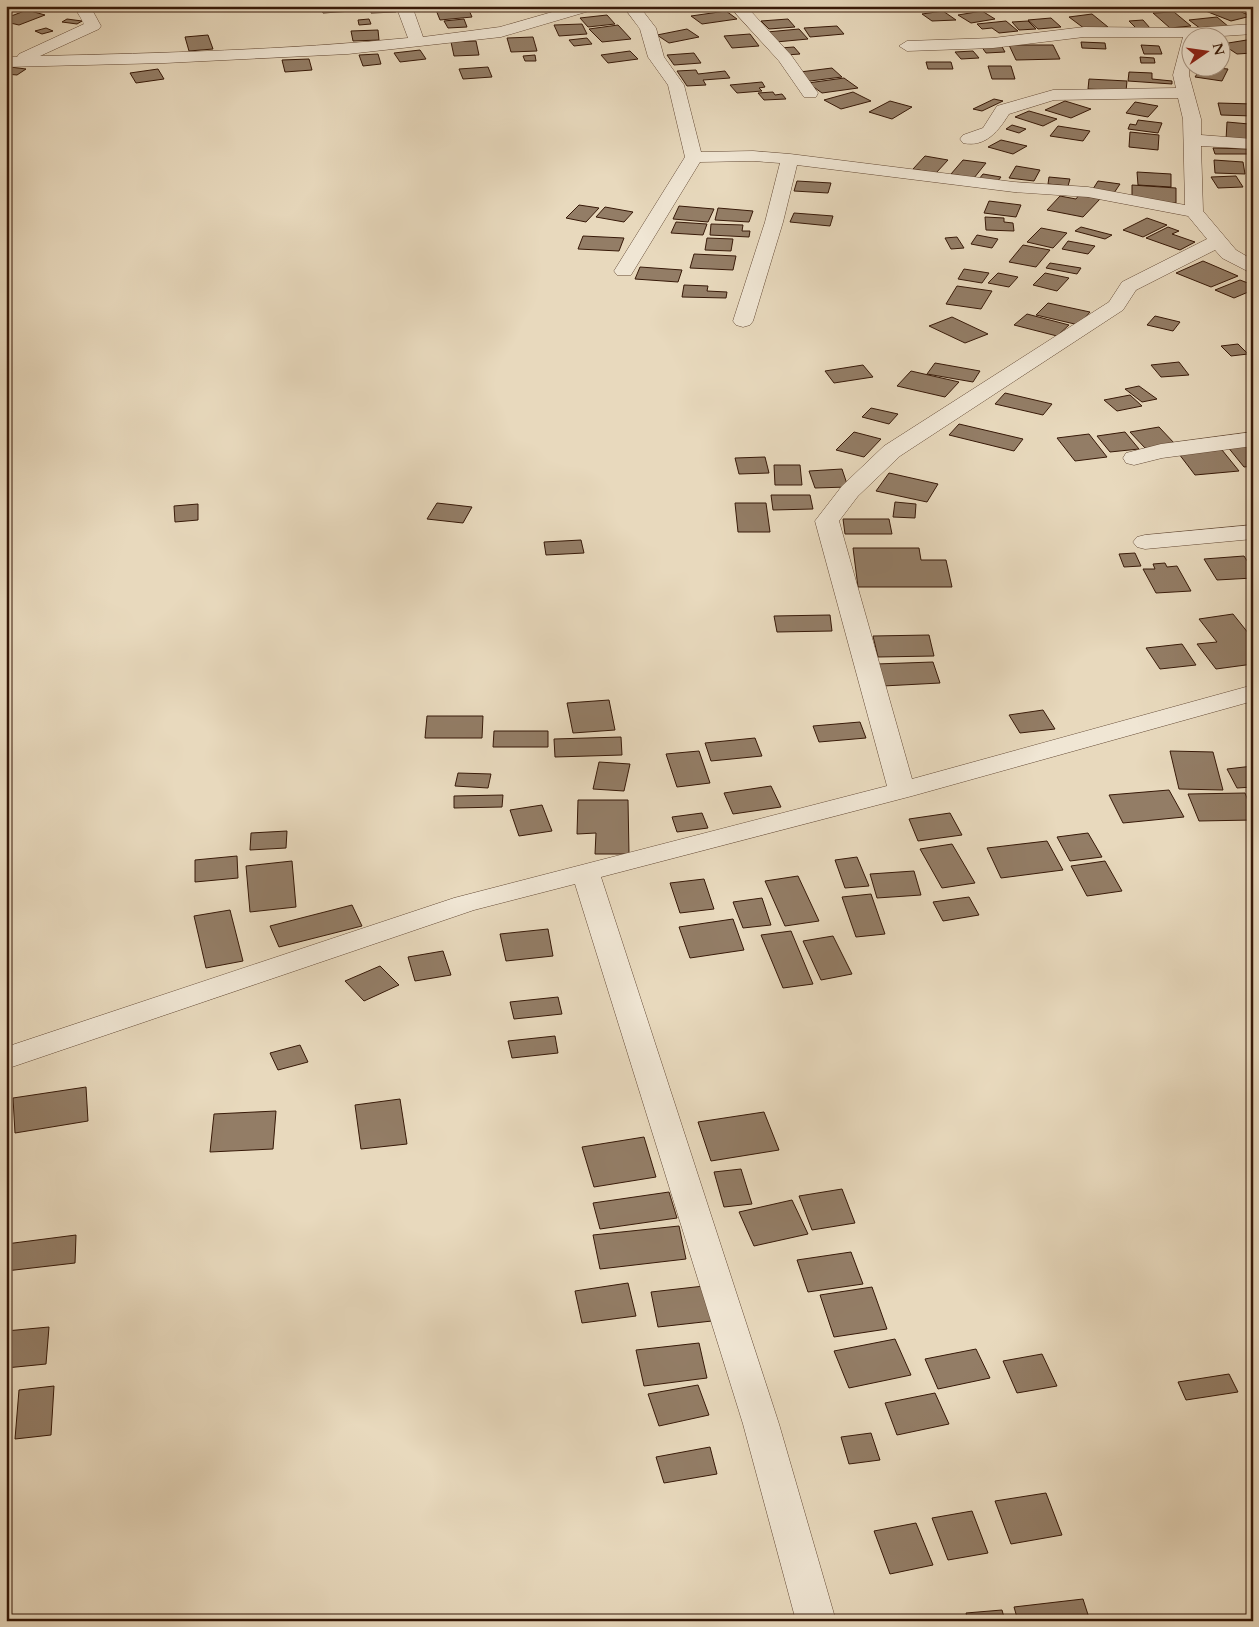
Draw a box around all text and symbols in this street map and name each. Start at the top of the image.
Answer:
north arrow [1182,28,1232,78]
text: N [1208,41,1229,57]

